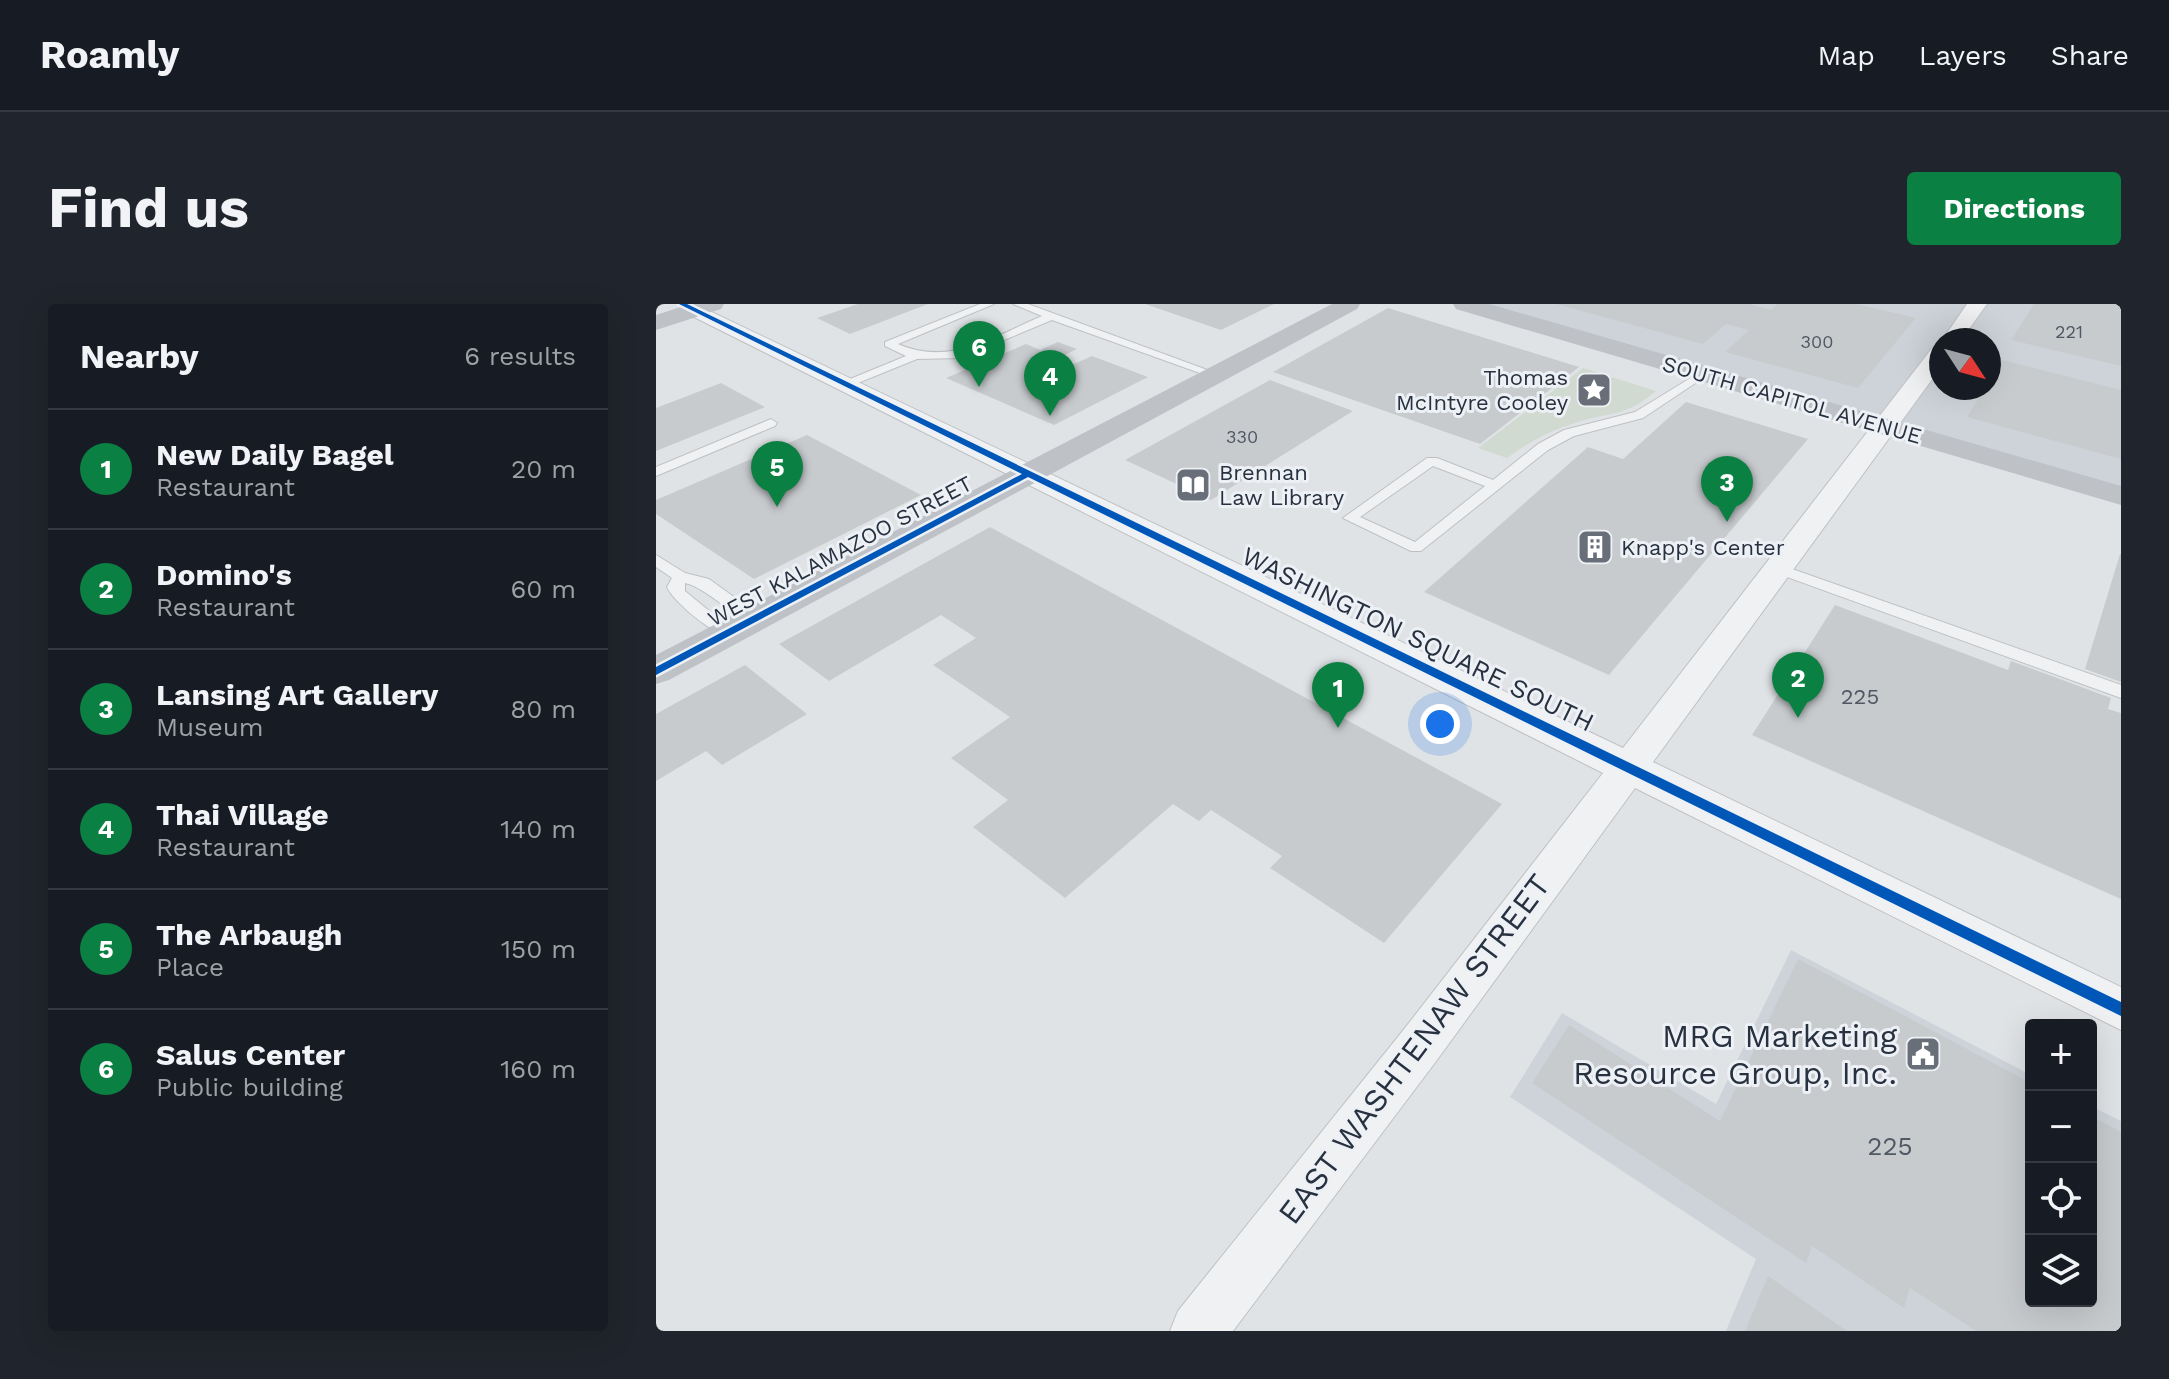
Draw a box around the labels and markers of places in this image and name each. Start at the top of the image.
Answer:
pin: 6 [953,321,1005,387]
pin: 4 [1024,350,1076,416]
place label: Thomas McIntyre Cooley [1396,365,1569,415]
place icon: Thomas McIntyre Cooley [1575,371,1613,409]
pin: 5 [751,441,803,507]
pin: 3 [1701,456,1753,522]
place label: Brennan Law Library [1219,460,1345,510]
library icon: Brennan Law Library [1174,466,1212,504]
building icon: Knapp's Center [1576,528,1614,566]
place label: Knapp's Center [1621,535,1785,560]
pin: 2 [1772,652,1824,718]
pin: 1 [1312,662,1364,728]
place label: MRG Marketing Resource Group, Inc. [1573,1017,1898,1092]
public building icon: MRG Marketing Resource Group, Inc. [1904,1035,1942,1073]

